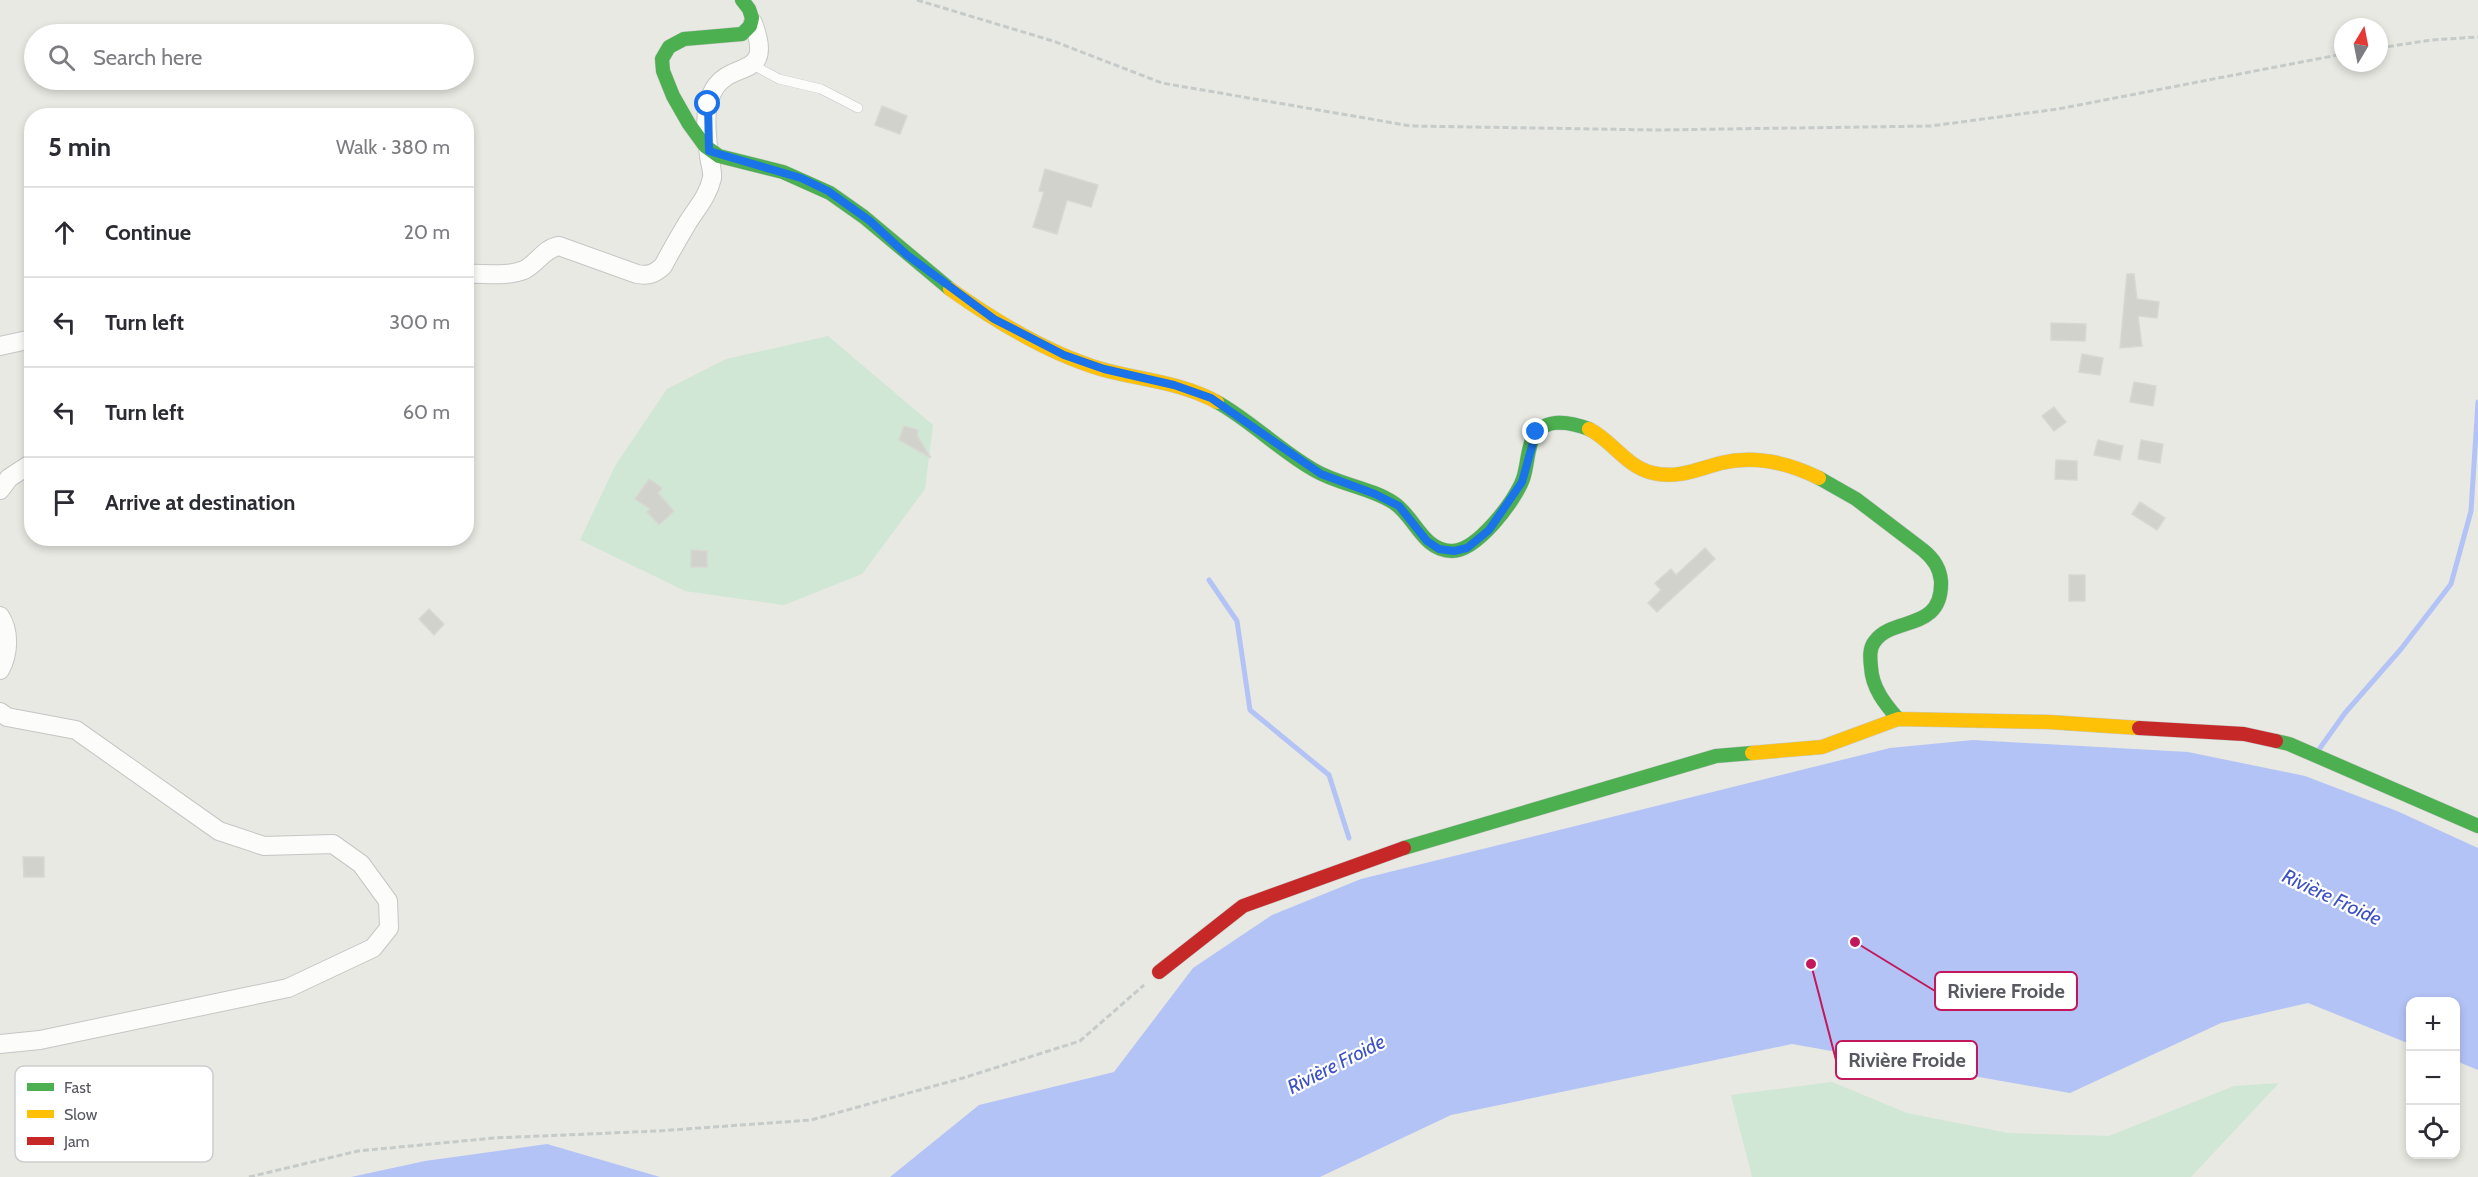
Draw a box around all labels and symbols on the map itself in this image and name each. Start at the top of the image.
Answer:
north arrow [2334,18,2388,72]
route start [694,90,720,116]
route end [1522,418,1548,444]
water label: Rivière Froide [2279,864,2385,930]
callout: Riviere Froide [1935,972,2077,1010]
text: Riviere Froide [1947,979,2065,1003]
water label: Rivière Froide [1283,1029,1389,1099]
callout: Rivière Froide [1836,1041,1977,1079]
text: Rivière Froide [1848,1048,1966,1072]
legend [15,1066,213,1162]
text: Fast [64,1078,92,1097]
text: Slow [64,1105,98,1124]
text: Jam [63,1132,90,1151]

